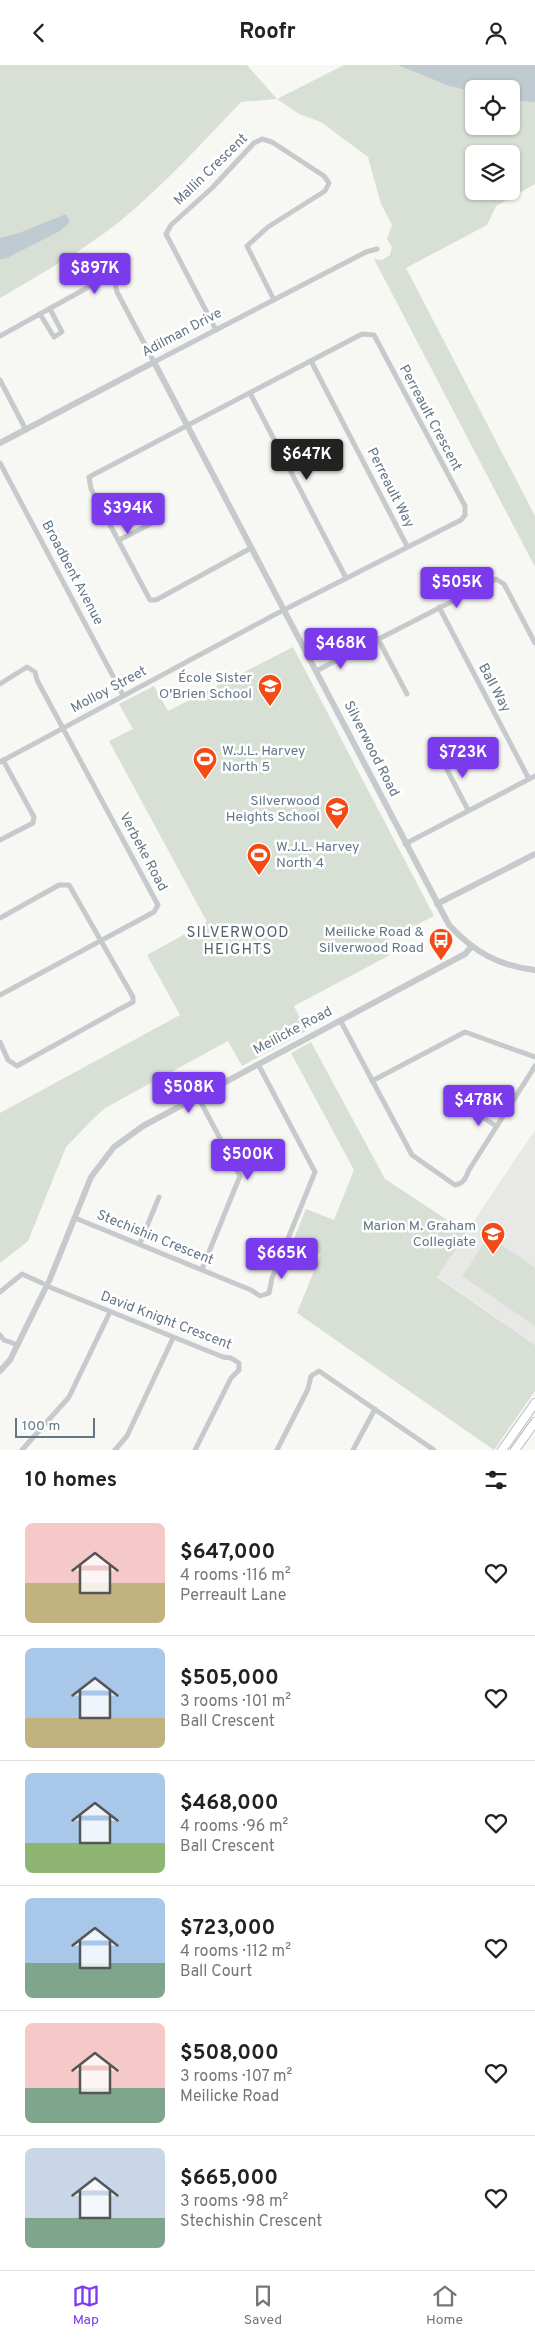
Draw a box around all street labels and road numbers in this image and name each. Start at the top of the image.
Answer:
street label: Mallin Crescent [171,131,251,209]
street label: Adilman Drive [139,305,225,361]
street label: Perreault Crescent [395,362,465,474]
street label: Perreault Way [362,445,418,531]
street label: Broadbent Avenue [37,518,107,628]
street label: Ball Way [474,661,514,715]
street label: Molloy Street [68,663,150,717]
street label: Silverwood Road [340,698,402,800]
street label: Verbeke Road [115,810,171,894]
street label: Meilicke Road [251,1003,335,1059]
street label: Stechishin Crescent [94,1207,216,1269]
street label: David Knight Crescent [98,1288,234,1354]

